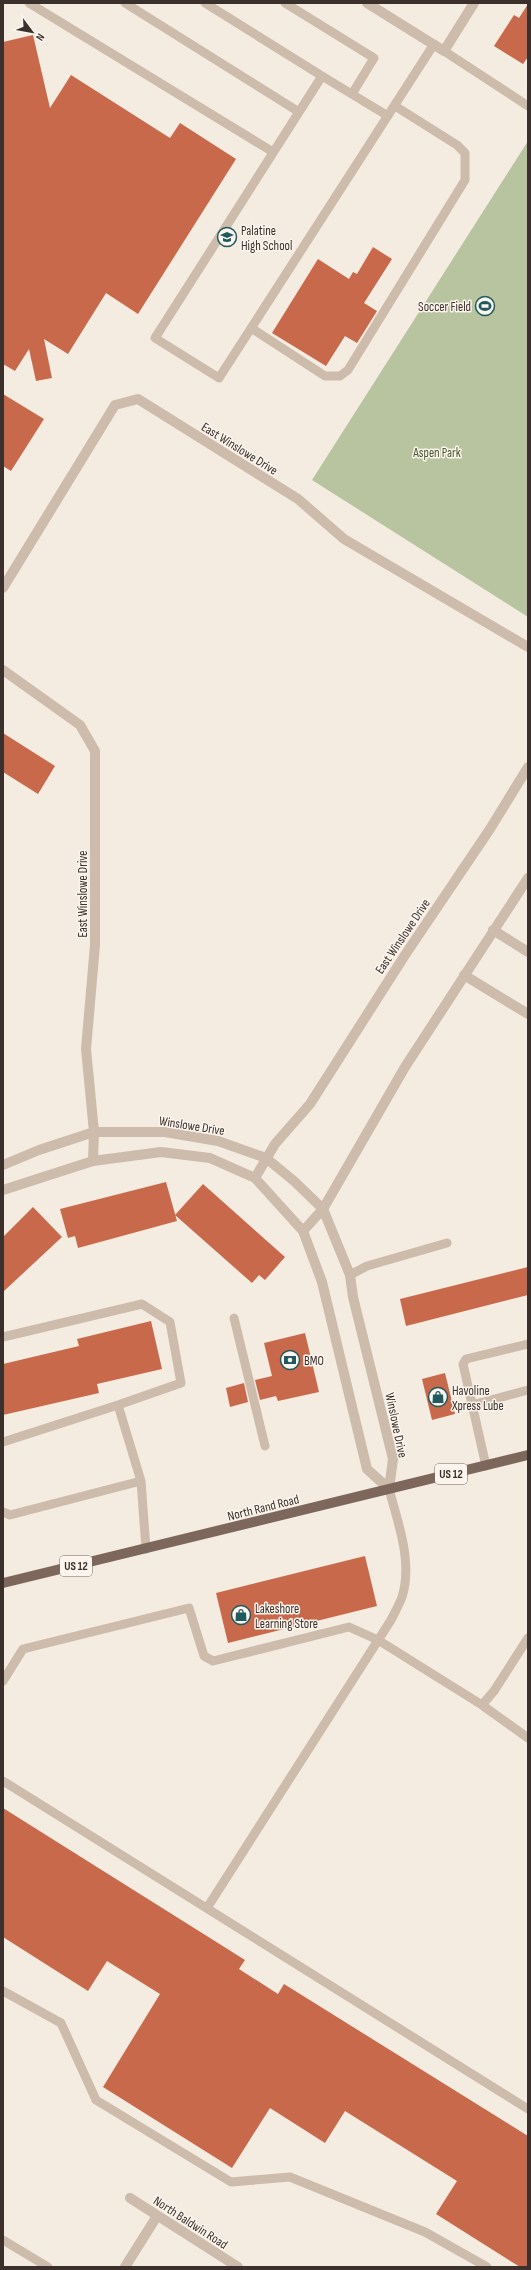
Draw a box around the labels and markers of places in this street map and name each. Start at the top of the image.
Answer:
place label: Palatine High School [241,223,292,254]
school or university icon: Palatine High School [216,226,238,248]
sports icon: Soccer Field [474,295,496,317]
place label: Soccer Field [418,299,471,315]
bank icon: BMO [279,1349,301,1371]
place label: BMO [304,1353,324,1369]
place label: Havoline Xpress Lube [451,1383,504,1414]
shop icon: Havoline Xpress Lube [427,1386,449,1408]
place label: Lakeshore Learning Store [255,1601,318,1632]
shop icon: Lakeshore Learning Store [230,1604,252,1626]

